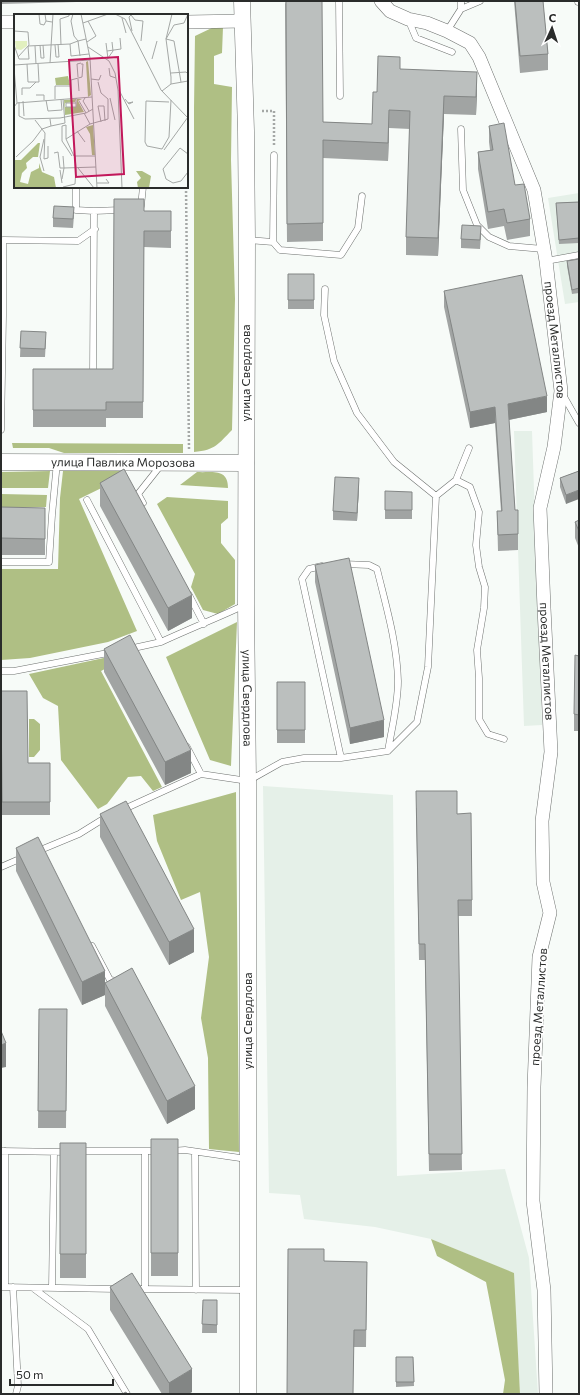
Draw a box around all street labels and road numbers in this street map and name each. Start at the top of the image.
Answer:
street label: проезд Металлистов [542,280,569,399]
street label: улица Свердлова [238,324,252,422]
street label: улица Павлика Морозова [51,454,195,469]
street label: проезд Металлистов [538,602,557,721]
street label: улица Свердлова [241,649,256,747]
street label: проезд Металлистов [527,948,549,1066]
street label: улица Свердлова [240,972,254,1070]

